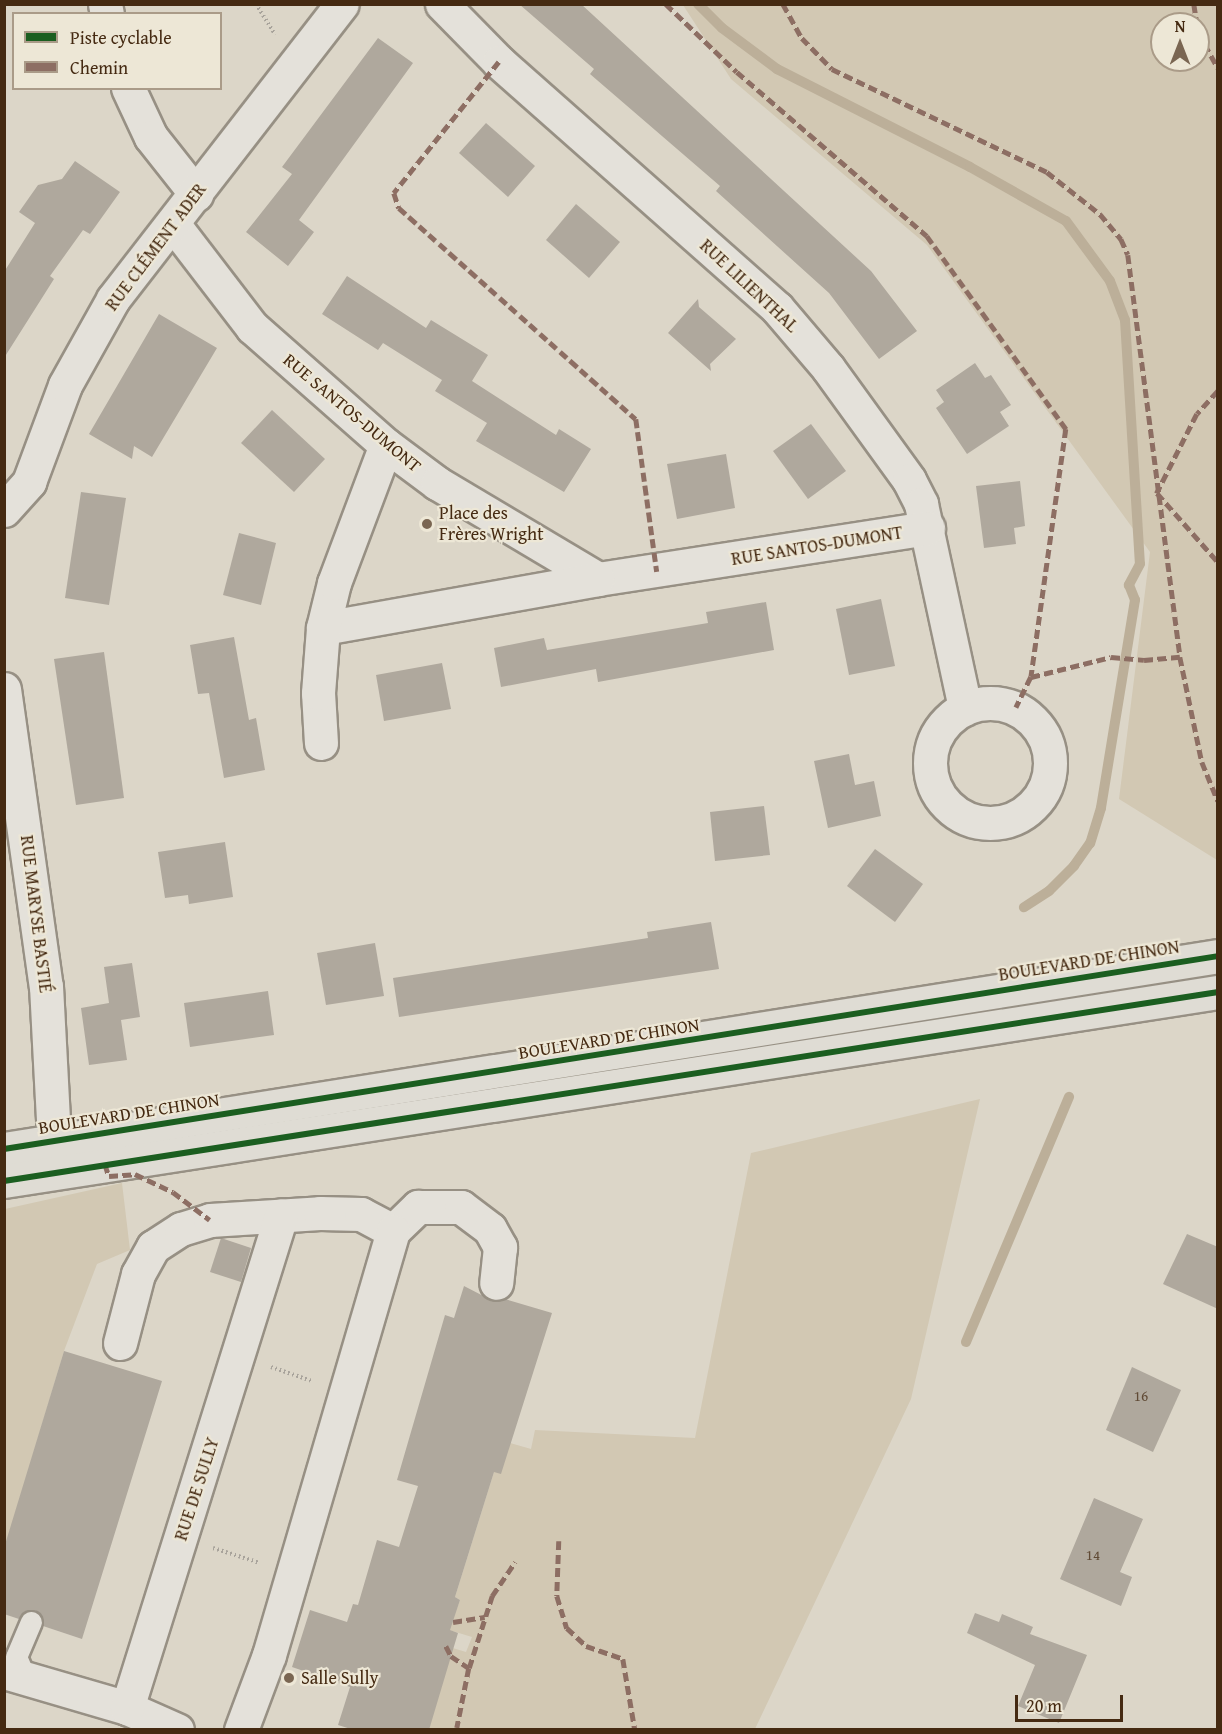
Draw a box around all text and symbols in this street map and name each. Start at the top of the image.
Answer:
legend [12,12,222,90]
north arrow [1150,12,1210,72]
text: N [1175,14,1185,38]
text: Piste cyclable [70,24,172,51]
text: Chemin [70,54,128,81]
street label: RUE CLÉMENT ADER [101,179,211,315]
street label: RUE LILIENTHAL [695,235,803,337]
street label: RUE SANTOS-DUMONT [279,349,425,477]
place label: Place des Frères Wright [439,503,544,546]
marker: Place des Frères Wright [420,517,434,531]
street label: RUE SANTOS-DUMONT [730,522,904,570]
street label: RUE MARYSE BASTIÉ [16,834,56,994]
street label: BOULEVARD DE CHINON [997,936,1181,986]
street label: BOULEVARD DE CHINON [517,1014,701,1064]
street label: BOULEVARD DE CHINON [37,1089,221,1139]
house number: 16 [1134,1387,1148,1405]
street label: RUE DE SULLY [170,1435,224,1543]
house number: 14 [1086,1546,1100,1564]
place label: Salle Sully [301,1667,378,1689]
marker: Salle Sully [282,1671,296,1685]
scale bar [1018,1683,1126,1721]
text: 20 m [1026,1692,1062,1719]

